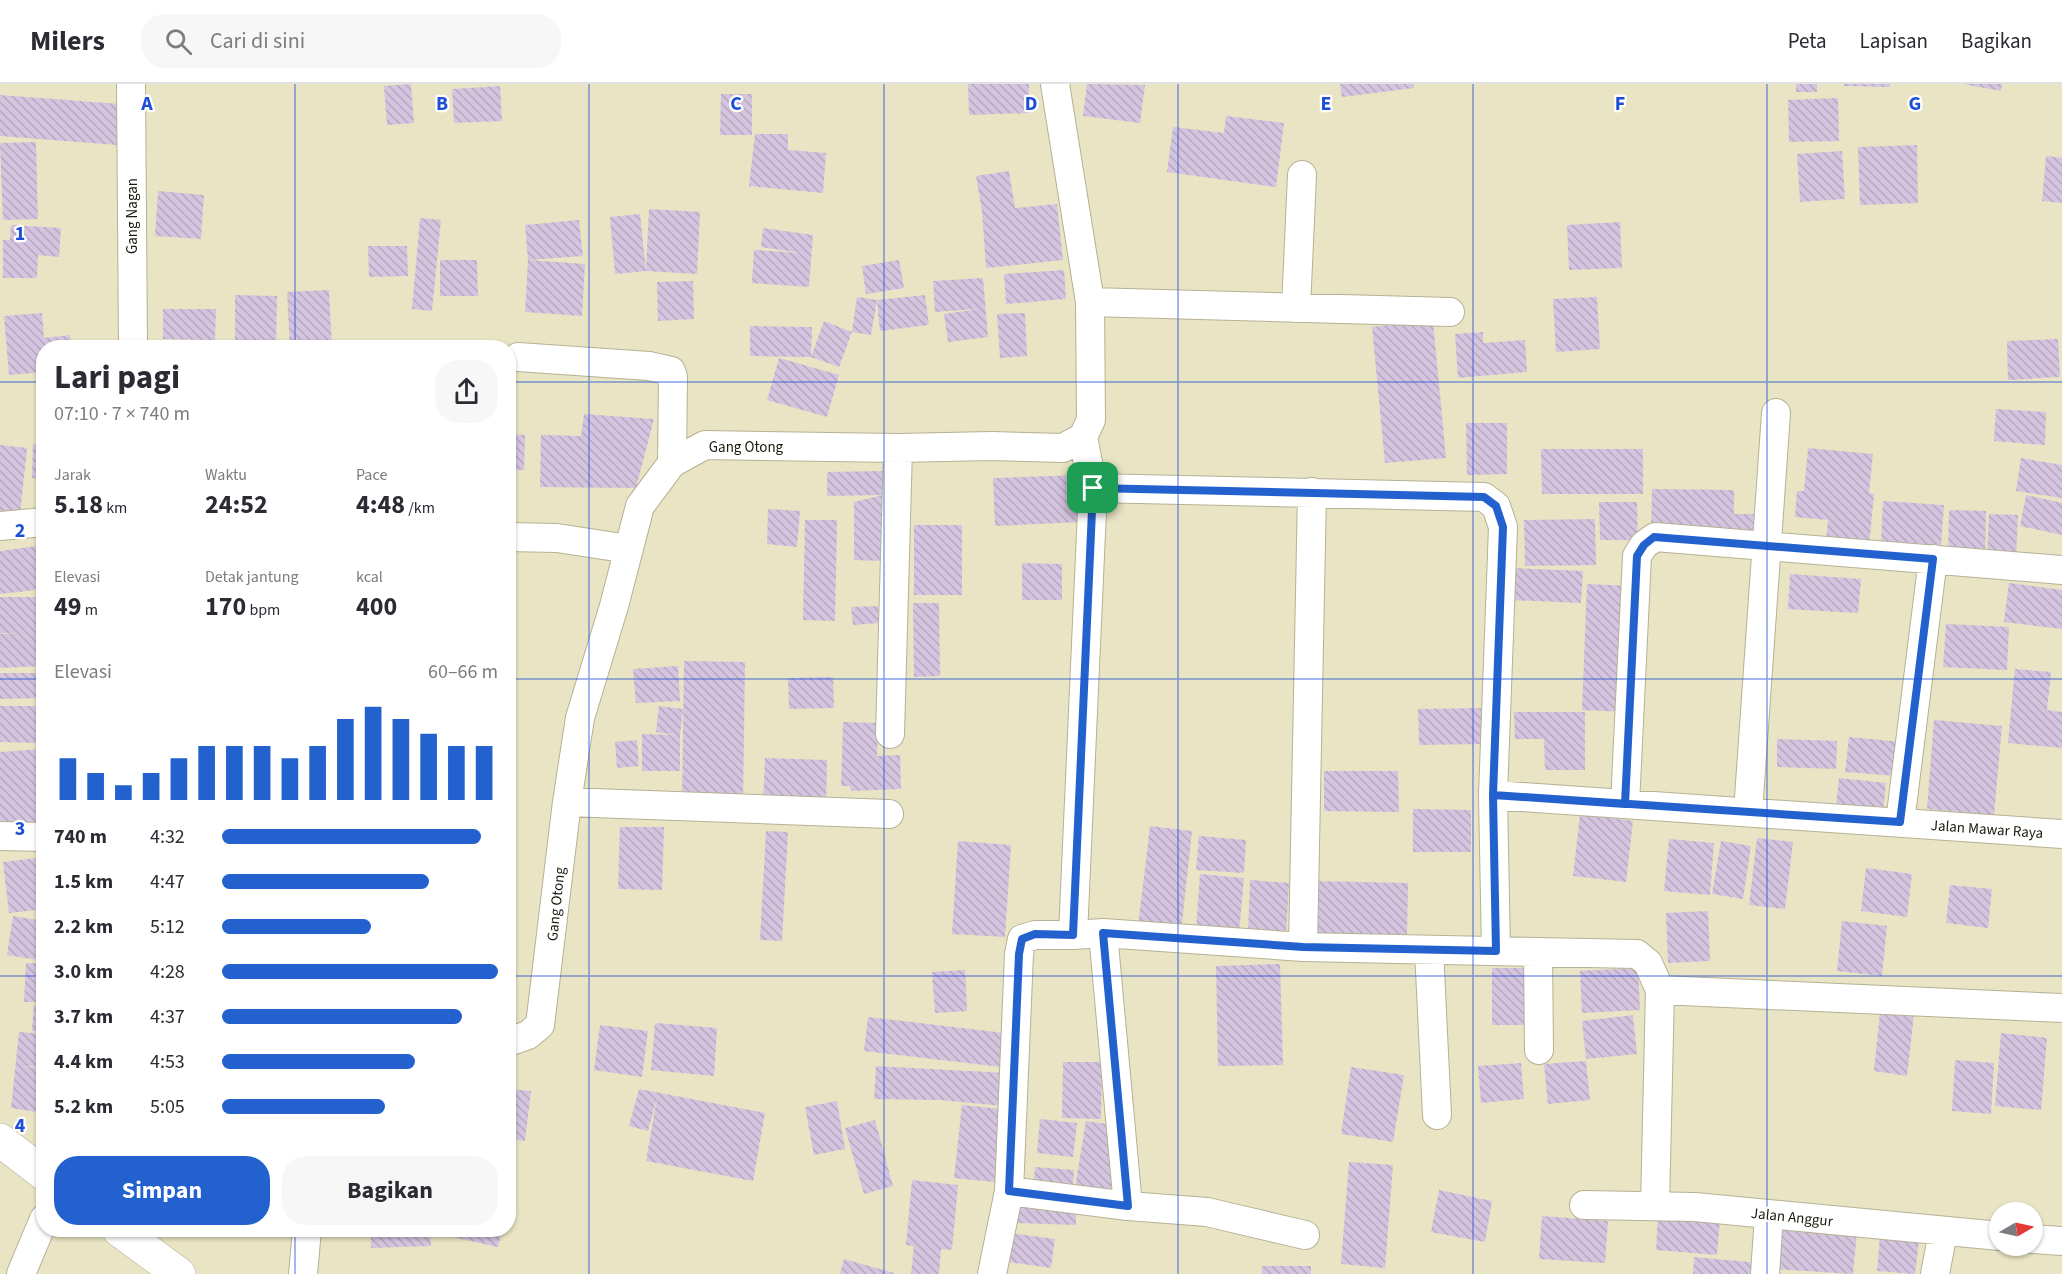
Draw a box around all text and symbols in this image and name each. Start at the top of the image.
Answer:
search box [141,14,561,68]
text: Milers [30,21,105,61]
icon: search [162,25,195,58]
text: Cari di sini [210,25,305,57]
text: Peta [1788,26,1827,56]
text: Lapisan [1860,26,1928,56]
text: Bagikan [1961,26,2032,56]
text: A [140,90,153,118]
text: B [436,90,448,118]
text: C [730,90,742,118]
text: D [1025,90,1037,118]
text: E [1321,90,1331,118]
text: F [1615,90,1625,118]
text: G [1909,90,1921,118]
street label: Gang Nagan [122,178,143,254]
text: 1 [15,220,25,248]
text: Lari pagi [54,354,180,401]
button: share [435,360,498,423]
text: 07:10 · 7 × 740 m [54,400,190,428]
street label: Gang Otong [709,437,784,458]
pin [1067,462,1118,513]
text: Jarak [54,464,91,486]
text: Waktu [205,464,247,486]
text: Pace [356,464,387,486]
icon: arrive [1076,471,1109,504]
text: 5.18 [54,486,103,523]
text: 24:52 [205,486,268,523]
text: 4:48 [356,486,405,523]
text: km [103,497,127,519]
text: /km [405,497,435,519]
text: 2 [15,517,25,545]
text: Elevasi [54,566,100,588]
text: Detak jantung [205,566,299,588]
text: kcal [356,566,383,588]
text: 49 [54,588,81,625]
text: 170 [205,588,246,625]
text: 400 [356,588,397,625]
text: m [81,599,98,621]
text: bpm [246,599,280,621]
text: Elevasi [54,658,112,686]
text: 60–66 m [428,658,498,686]
text: 3 [15,815,25,843]
street label: Jalan Mawar Raya [1930,815,2044,844]
text: 740 m [54,823,107,851]
text: 4:32 [150,823,185,851]
street label: Gang Otong [542,866,571,942]
text: 1.5 km [54,868,113,896]
text: 4:47 [150,868,185,896]
text: 2.2 km [54,913,113,941]
text: 5:12 [150,913,185,941]
text: 3.0 km [54,958,113,986]
text: 4:28 [150,958,185,986]
text: 3.7 km [54,1003,113,1031]
text: 4:37 [150,1003,185,1031]
text: 4.4 km [54,1048,113,1076]
text: 4:53 [150,1048,185,1076]
text: 5.2 km [54,1093,113,1121]
text: 5:05 [150,1093,185,1121]
text: 4 [15,1112,26,1140]
button: Simpan [54,1156,270,1225]
button: Bagikan [282,1156,498,1225]
north arrow [1989,1202,2043,1256]
map controls [1989,1202,2043,1256]
street label: Jalan Anggur [1750,1203,1835,1232]

